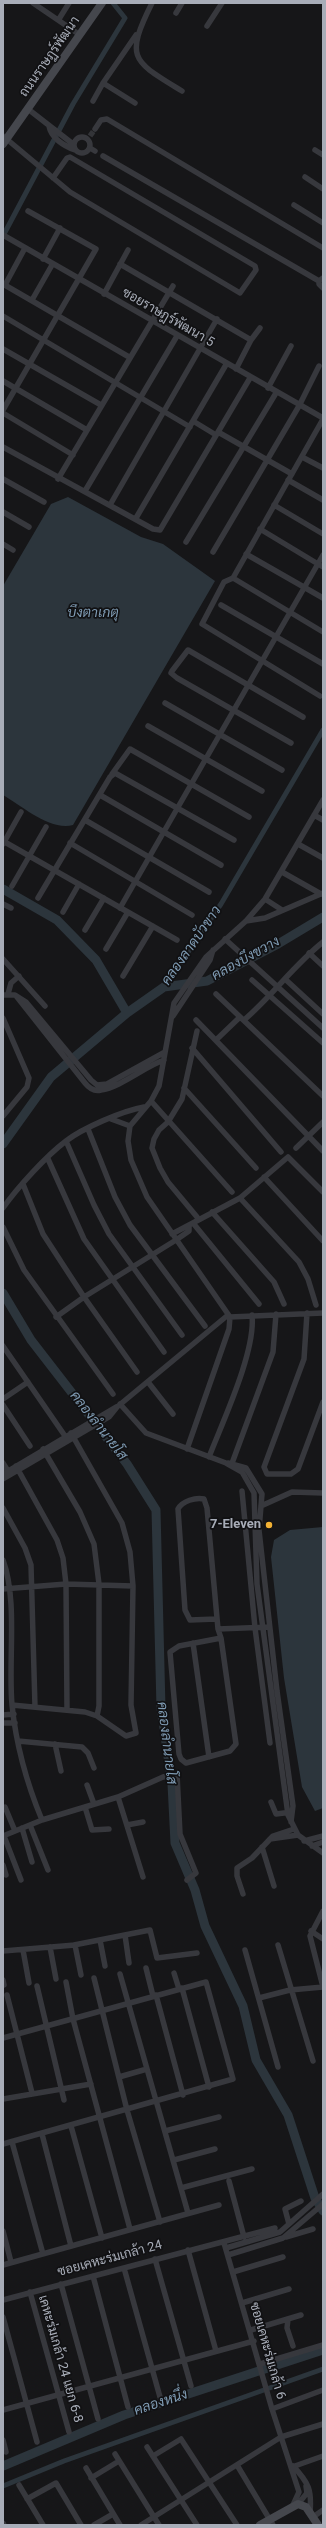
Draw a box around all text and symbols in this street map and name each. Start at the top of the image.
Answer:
street label: ถนนราษฏร์พัฒนา [17,14,83,100]
street label: ซอยราษฎร์พัฒนา 5 [119,285,217,351]
water label: บึงตาเกตุ [67,605,119,621]
water label: คลองลาดบัวขาว [159,903,225,989]
water label: คลองบึงขวาง [209,933,283,985]
water label: คลองลำนายโส [66,1388,130,1464]
place label: 7-Eleven [210,1517,261,1533]
marker: 7-Eleven [264,1520,274,1530]
water label: คลองลำนายโส [153,1701,179,1785]
street label: ซอยเคหะร่มเกล้า 24 [56,2238,164,2280]
street label: เคหะร่มเกล้า 24 แยก 6-8 [34,2294,86,2424]
street label: ซอยเคหะร่มเกล้า 6 [246,2301,288,2401]
water label: คลองหนึ่ง [132,2386,190,2420]

